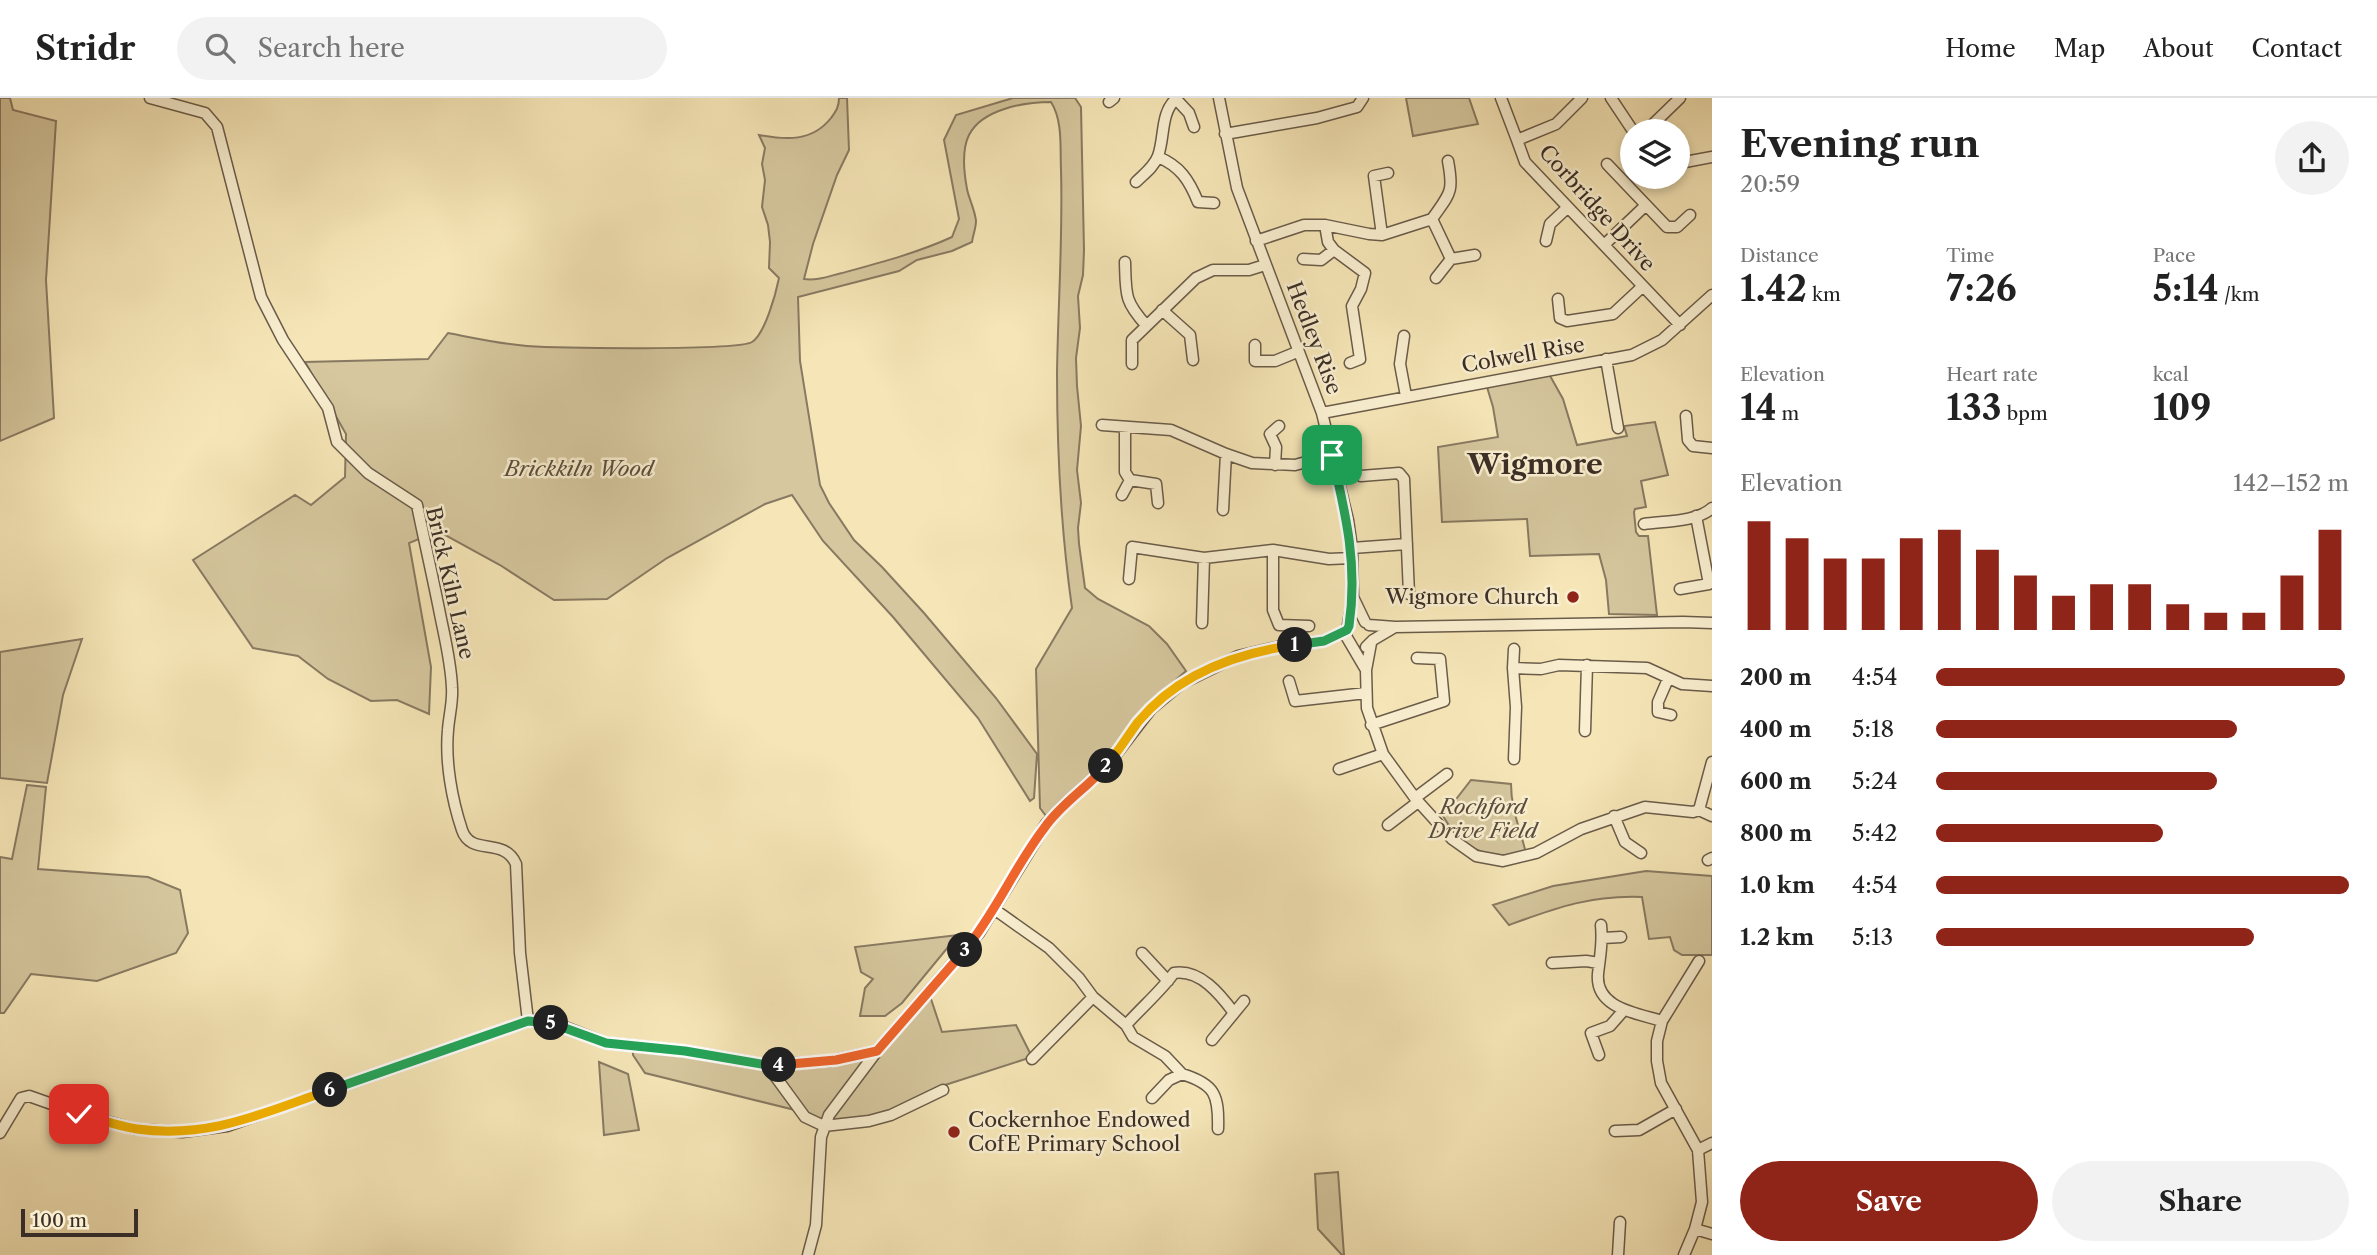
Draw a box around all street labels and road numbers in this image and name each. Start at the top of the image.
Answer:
street label: Corbridge Drive [1534,139,1661,276]
street label: Hedley Rise [1281,278,1347,398]
street label: Colwell Rise [1459,331,1586,378]
street label: Brick Kiln Lane [421,504,480,662]

